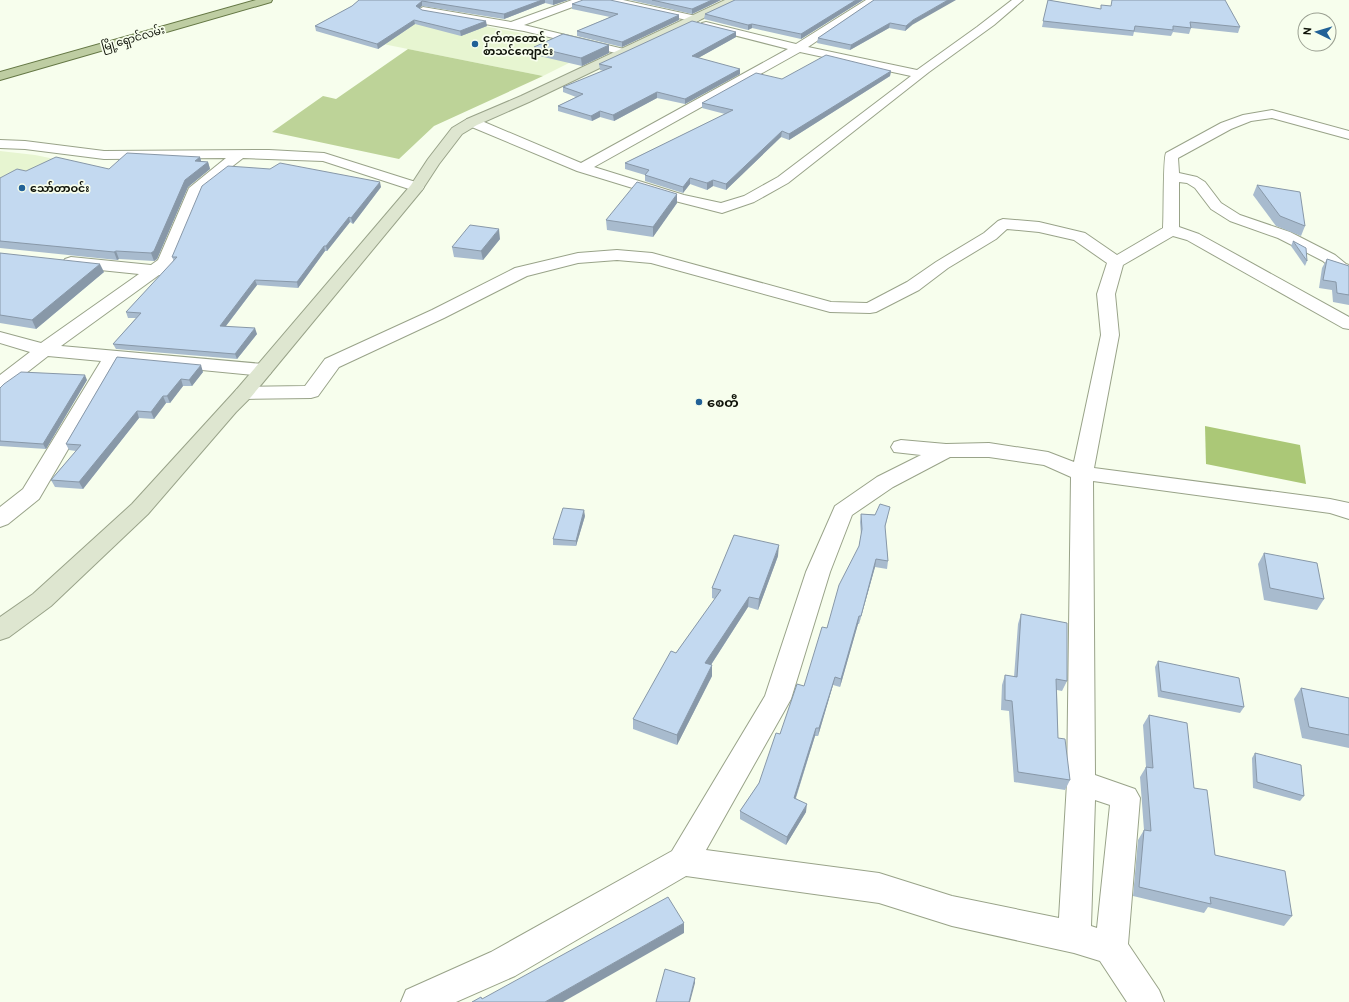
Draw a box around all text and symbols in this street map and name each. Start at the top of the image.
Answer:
north arrow [1297,12,1337,52]
street label: မြို့ရှောင်လမ်း [100,22,167,56]
text: N [1301,27,1315,36]
place label: ငှက်ကတောင် စာသင်ကျောင်း [483,31,553,60]
marker: ငှက်ကတောင် စာသင်ကျောင်း [470,39,480,49]
place label: သော်တာဝင်း [30,181,90,196]
marker: သော်တာဝင်း [17,183,27,193]
place label: စေတီ [707,394,739,412]
marker: စေတီ [694,397,704,407]

